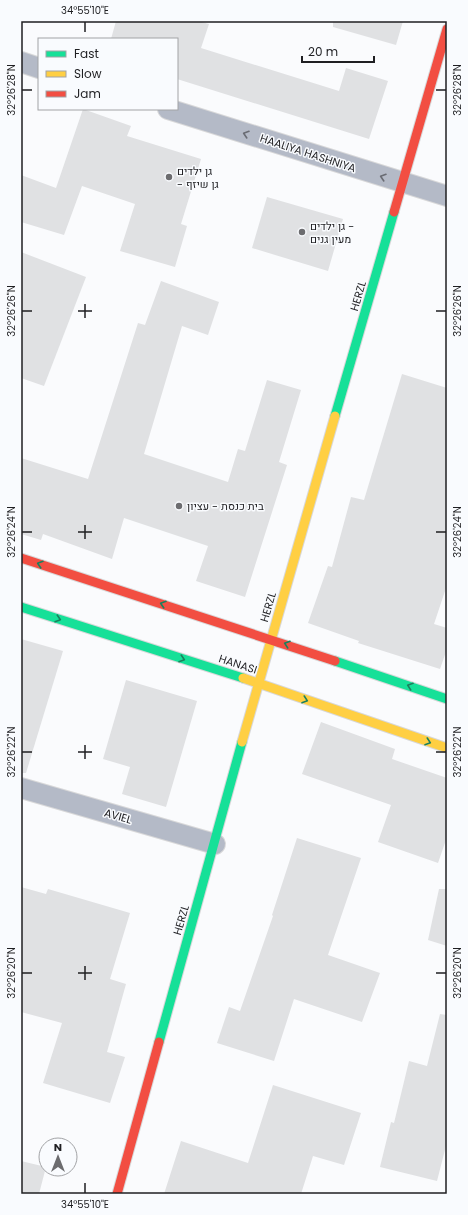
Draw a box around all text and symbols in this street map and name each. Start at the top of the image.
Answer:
text: 34°55'10"E [61,3,109,18]
legend [38,38,178,110]
scale bar [302,38,374,64]
text: 20 m [308,43,338,60]
text: Fast [74,45,99,62]
text: 32°26'28"N [4,64,19,116]
text: 32°26'28"N [450,64,465,116]
text: Slow [74,65,102,82]
text: Jam [74,85,101,102]
one-way arrow [242,130,249,138]
street label: HAALIYA HASHNIYA [258,130,359,176]
place label: גן ילדים - גן שיזף [177,163,219,192]
marker: גן ילדים - גן שיזף [164,172,174,182]
one-way arrow [380,173,387,182]
place label: גן ילדים - מעין גנים [310,218,354,247]
marker: גן ילדים - מעין גנים [297,227,307,237]
street label: HERZL [346,279,370,313]
text: 32°26'26"N [4,285,19,337]
text: 32°26'26"N [450,285,465,337]
place label: בית כנסת - עציון [187,498,264,514]
marker: בית כנסת - עציון [174,501,184,511]
text: 32°26'24"N [4,506,19,558]
text: 32°26'24"N [450,506,465,558]
one-way arrow [36,560,43,569]
street label: HERZL [256,590,280,624]
one-way arrow [160,600,167,609]
one-way arrow [54,614,61,623]
one-way arrow [284,640,291,649]
street label: HANASI [217,650,259,678]
one-way arrow [178,654,185,663]
one-way arrow [407,682,414,691]
one-way arrow [302,695,309,703]
text: 32°26'22"N [4,727,19,777]
text: 32°26'22"N [450,727,465,777]
one-way arrow [425,737,432,746]
street label: AVIEL [102,804,134,828]
street label: HERZL [169,903,193,937]
text: 32°26'20"N [4,947,19,999]
text: 32°26'20"N [450,947,465,999]
north arrow [38,1137,78,1177]
text: N [54,1139,62,1155]
text: 34°55'10"E [61,1197,109,1212]

